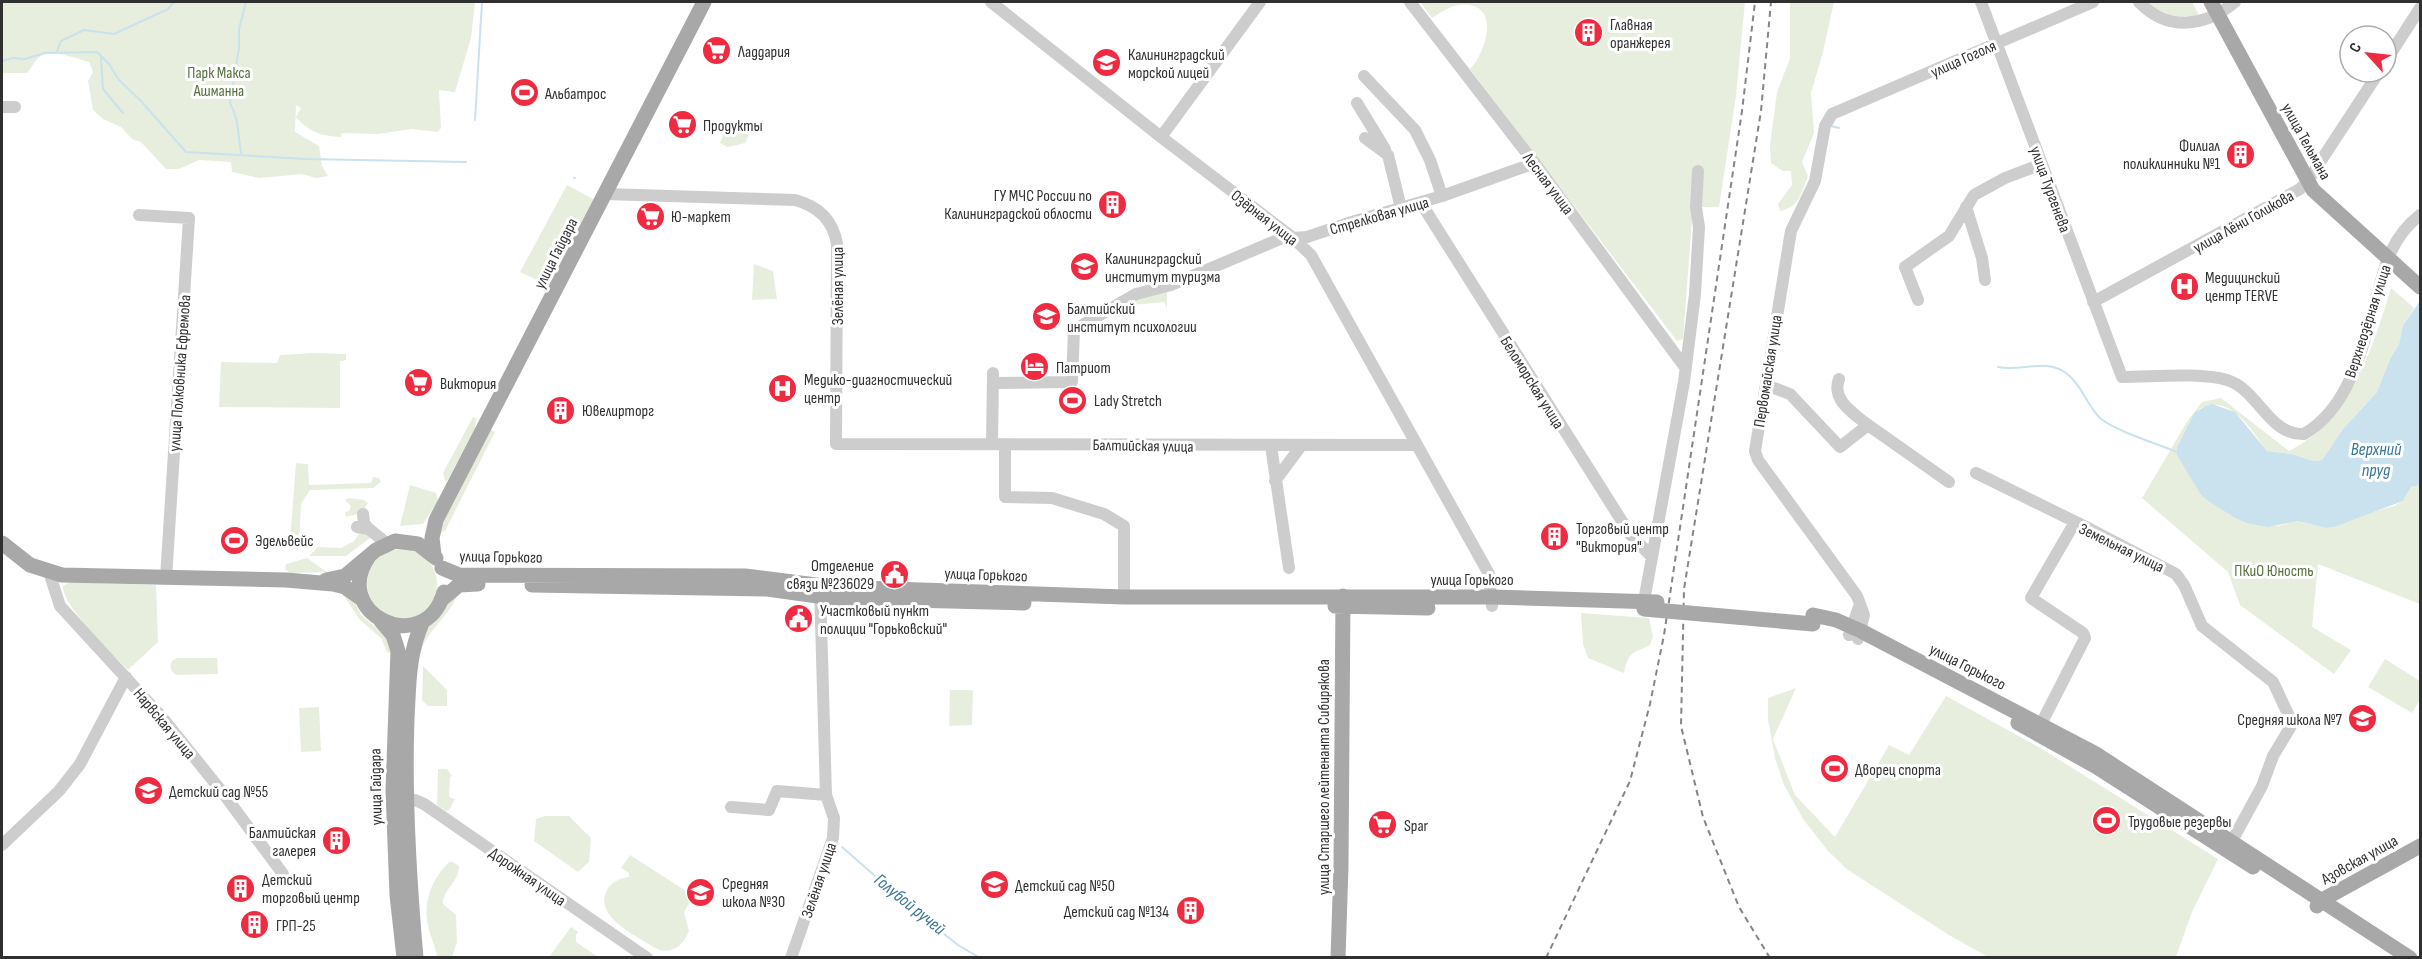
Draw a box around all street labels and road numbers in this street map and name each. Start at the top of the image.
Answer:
street label: улица Гоголя [1928,37,1999,82]
street label: улица Тельмана [2277,100,2334,183]
street label: улица Тургенева [2025,144,2074,235]
street label: Лесная улица [1518,148,1577,219]
street label: Озёрная улица [1227,186,1301,250]
street label: улица Лёни Голикова [2190,187,2297,258]
street label: Стрелковая улица [1328,193,1431,240]
street label: улица Гайдара [530,215,582,292]
street label: Зелёная улица [829,247,848,325]
street label: Верхнеозёрная улица [2341,263,2396,380]
street label: улица Полковника Ефремова [166,294,195,452]
street label: Первомайская улица [1750,314,1787,429]
street label: Беломорская улица [1496,333,1568,433]
street label: Балтийская улица [1092,436,1194,457]
street label: Земельная улица [2076,520,2167,577]
street label: улица Горького [459,547,543,568]
street label: улица Горького [944,565,1028,586]
street label: улица Горького [1430,571,1514,590]
street label: улица Горького [1926,640,2009,695]
street label: улица Старшего лейтенанта Сибирякова [1315,659,1334,895]
street label: Нарвская улица [129,685,199,763]
street label: улица Гайдара [366,748,387,826]
street label: Азовская улица [2317,832,2401,890]
street label: Зелёная улица [798,840,841,921]
street label: Дорожная улица [485,844,569,911]

